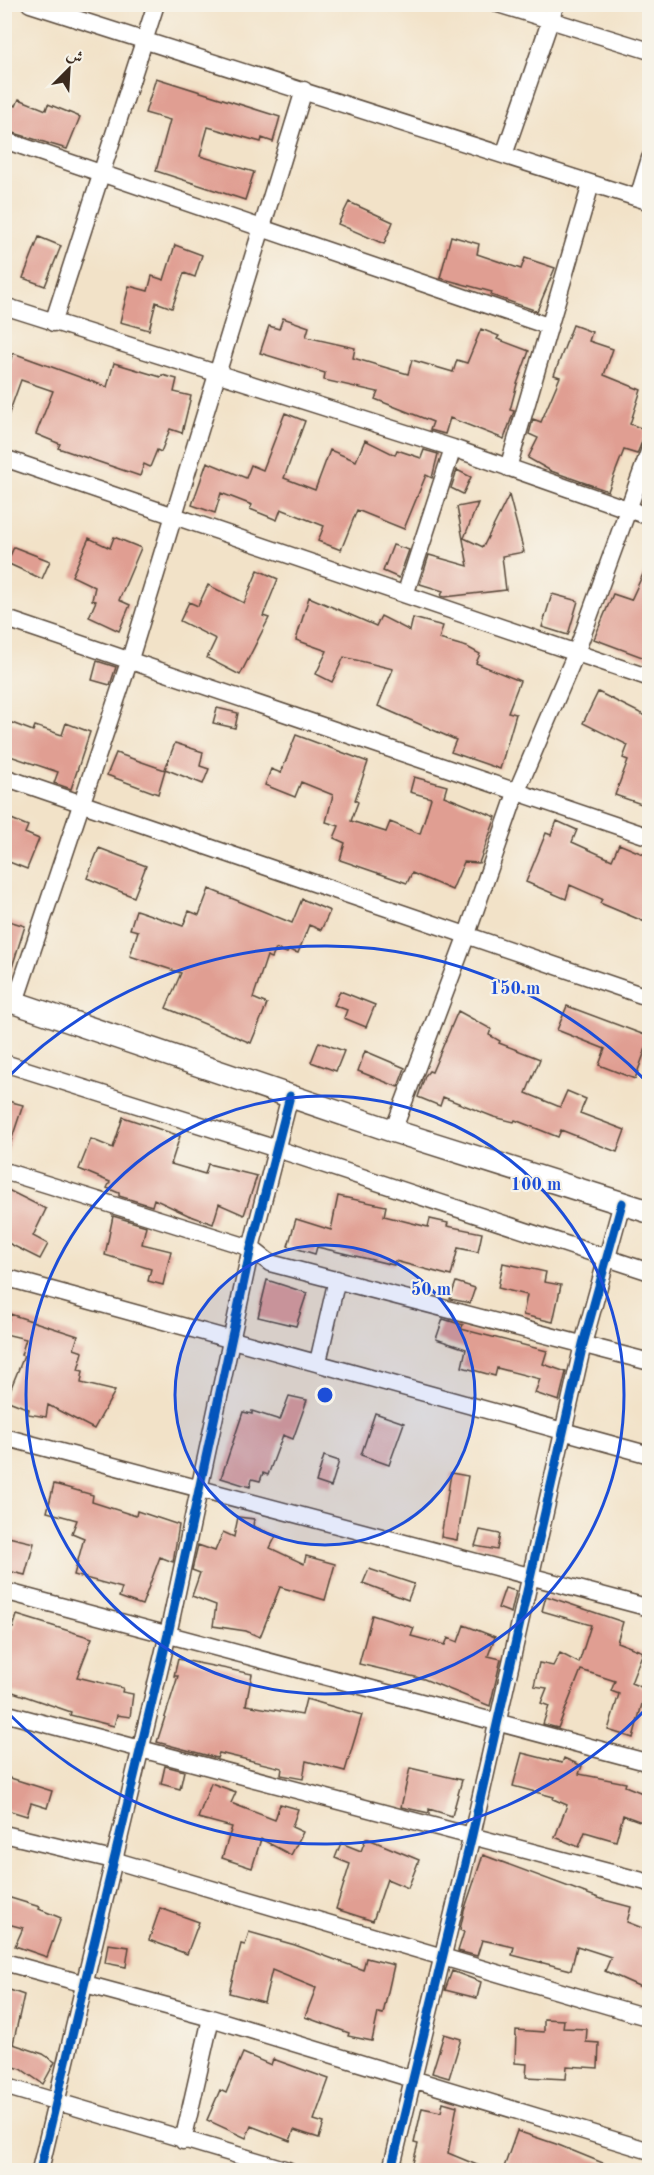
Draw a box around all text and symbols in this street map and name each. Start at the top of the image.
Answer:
north arrow [39,39,99,99]
text: ش [64,47,85,68]
text: 150 m [490,980,540,998]
text: 100 m [511,1176,561,1194]
text: 50 m [411,1281,451,1299]
centre of rings [315,1385,335,1405]

